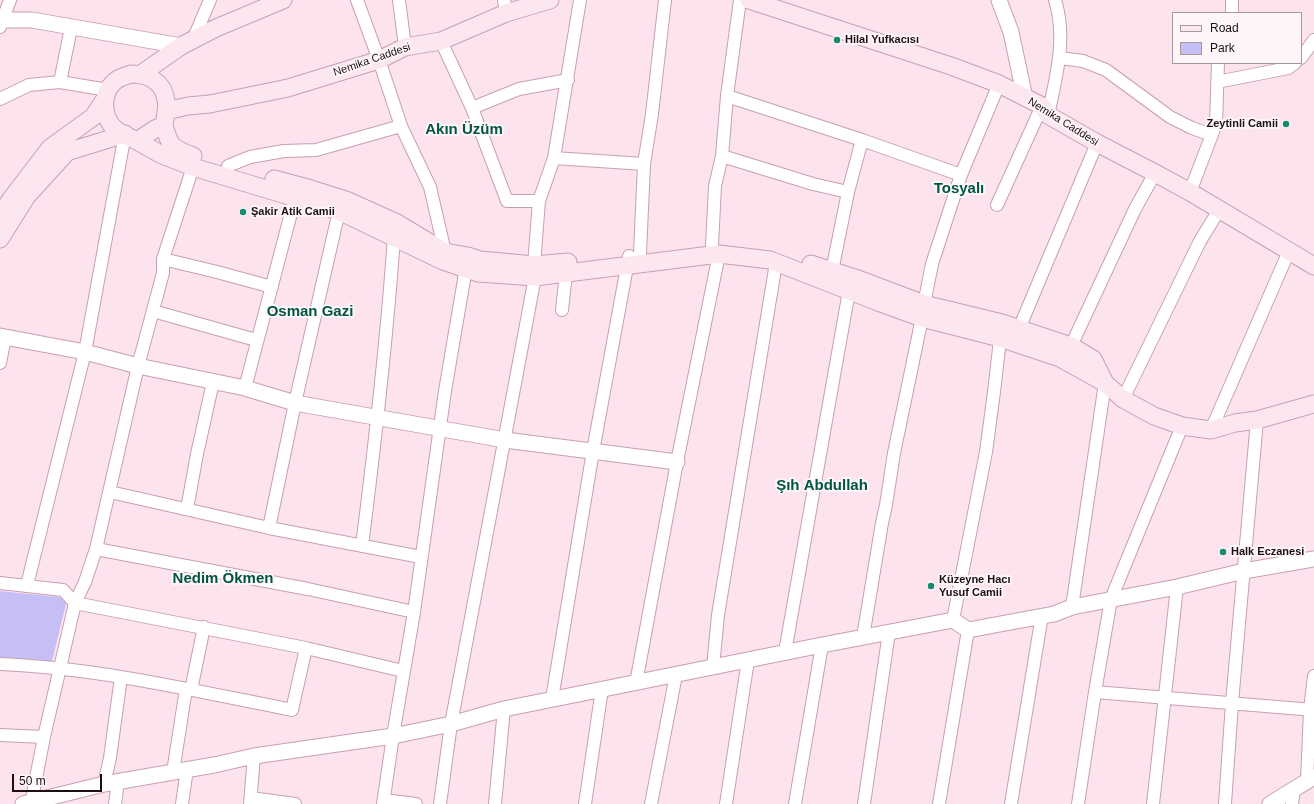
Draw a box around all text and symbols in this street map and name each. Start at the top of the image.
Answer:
legend [1172,12,1302,64]
text: Road [1210,21,1239,35]
place label: Hilal Yufkacısı [845,33,919,47]
marker: Hilal Yufkacısı [832,35,842,45]
street label: Nemika Caddesi [332,41,412,79]
text: Park [1210,41,1235,55]
street label: Nemika Caddesi [1025,95,1101,149]
place label: Zeytinli Camii [1206,117,1278,131]
marker: Zeytinli Camii [1281,119,1291,129]
district label: Akın Üzüm [425,121,503,139]
district label: Tosyalı [934,180,984,198]
place label: Şakir Atik Camii [251,205,335,219]
marker: Şakir Atik Camii [238,207,248,217]
district label: Osman Gazi [267,303,353,321]
district label: Şıh Abdullah [776,477,868,495]
place label: Halk Eczanesi [1231,545,1304,559]
marker: Halk Eczanesi [1218,547,1228,557]
district label: Nedim Ökmen [173,570,273,588]
place label: Küzeyne Hacı Yusuf Camii [939,573,1011,599]
marker: Küzeyne Hacı Yusuf Camii [926,581,936,591]
scale bar [14,766,104,792]
text: 50 m [19,774,46,788]

